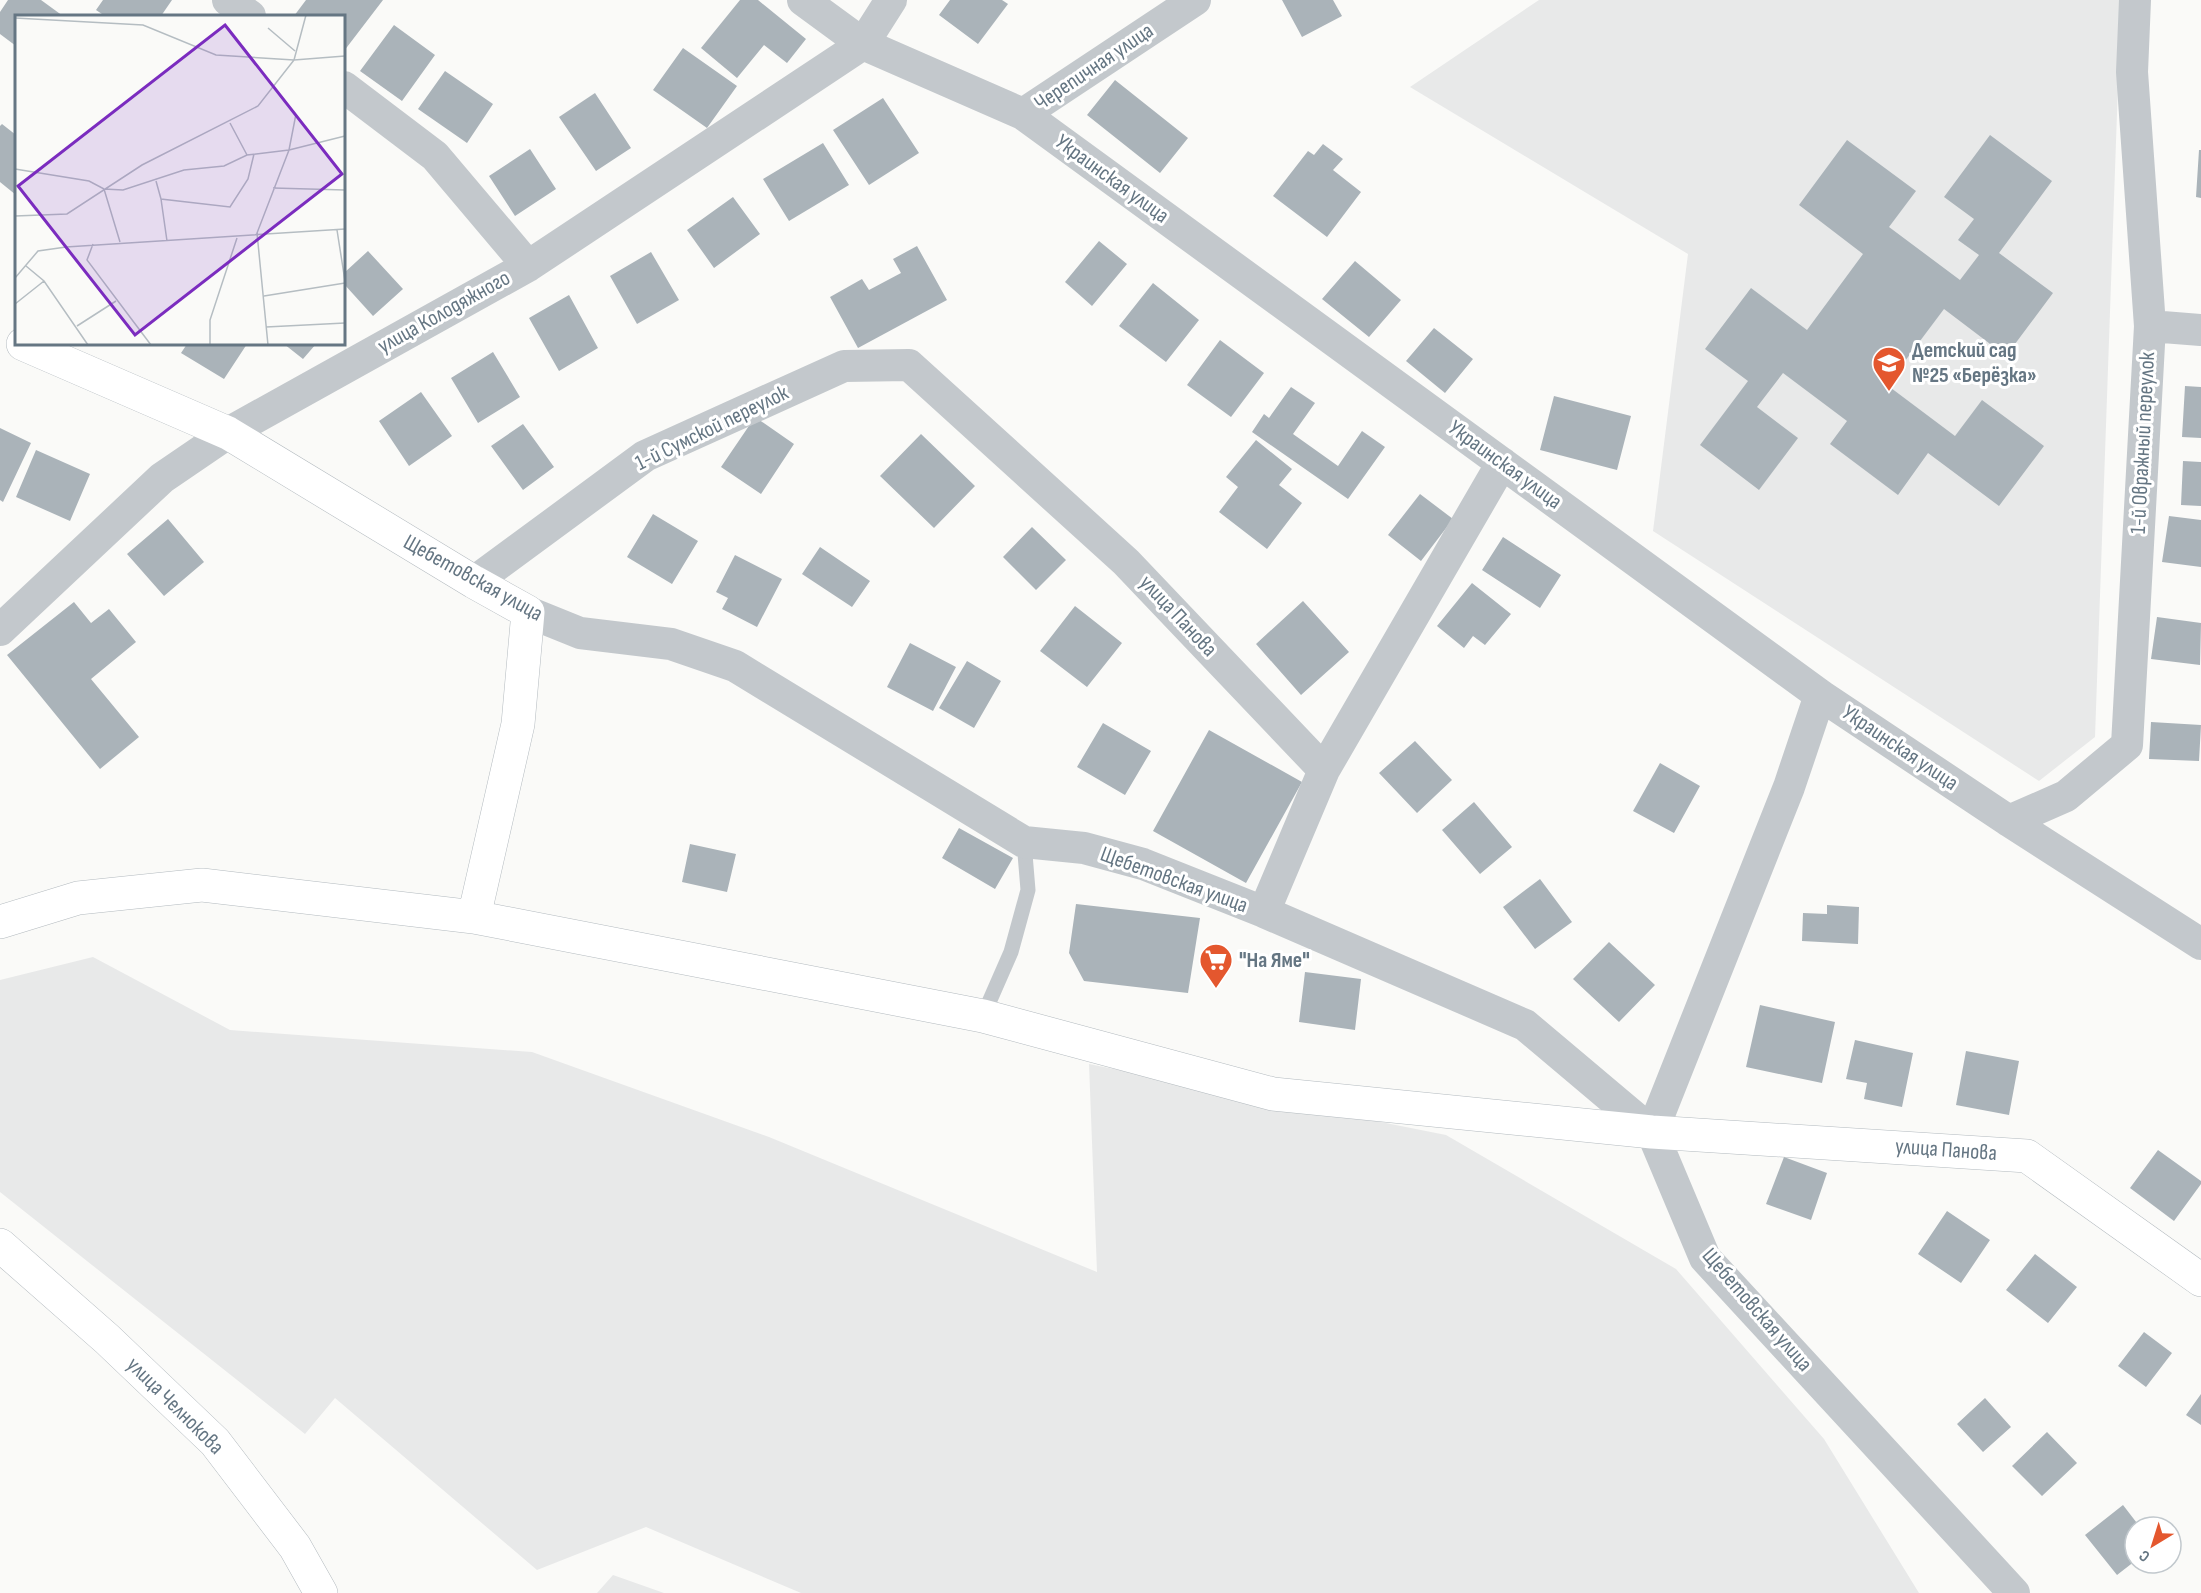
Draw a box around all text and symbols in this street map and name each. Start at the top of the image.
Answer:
inset map [15,15,345,345]
street label: Черепичная улица [1029,17,1159,117]
street label: Украинская улица [1050,129,1174,229]
street label: улица Колодяжного [373,264,515,360]
place label: Детский сад №25 «Берёзка» [1912,337,2037,389]
school or university icon: Детский сад №25 «Берёзка» [1871,345,1907,392]
street label: 1-й Овражный переулок [2125,351,2161,535]
street label: 1-й Сумской переулок [631,379,794,477]
street label: Украинская улица [1443,415,1567,515]
street label: Щебетовская улица [399,529,547,627]
street label: улица Панова [1133,569,1223,663]
street label: Украинская улица [1837,699,1963,797]
street label: Щебетовская улица [1097,841,1251,919]
supermarket icon: "На Яме" [1198,942,1234,989]
place label: "На Яме" [1239,947,1310,974]
street label: улица Панова [1894,1133,1998,1167]
street label: Щебетовская улица [1696,1243,1818,1377]
street label: улица Челнокова [121,1352,229,1460]
north arrow [2123,1515,2183,1575]
text: С [2136,1546,2154,1566]

